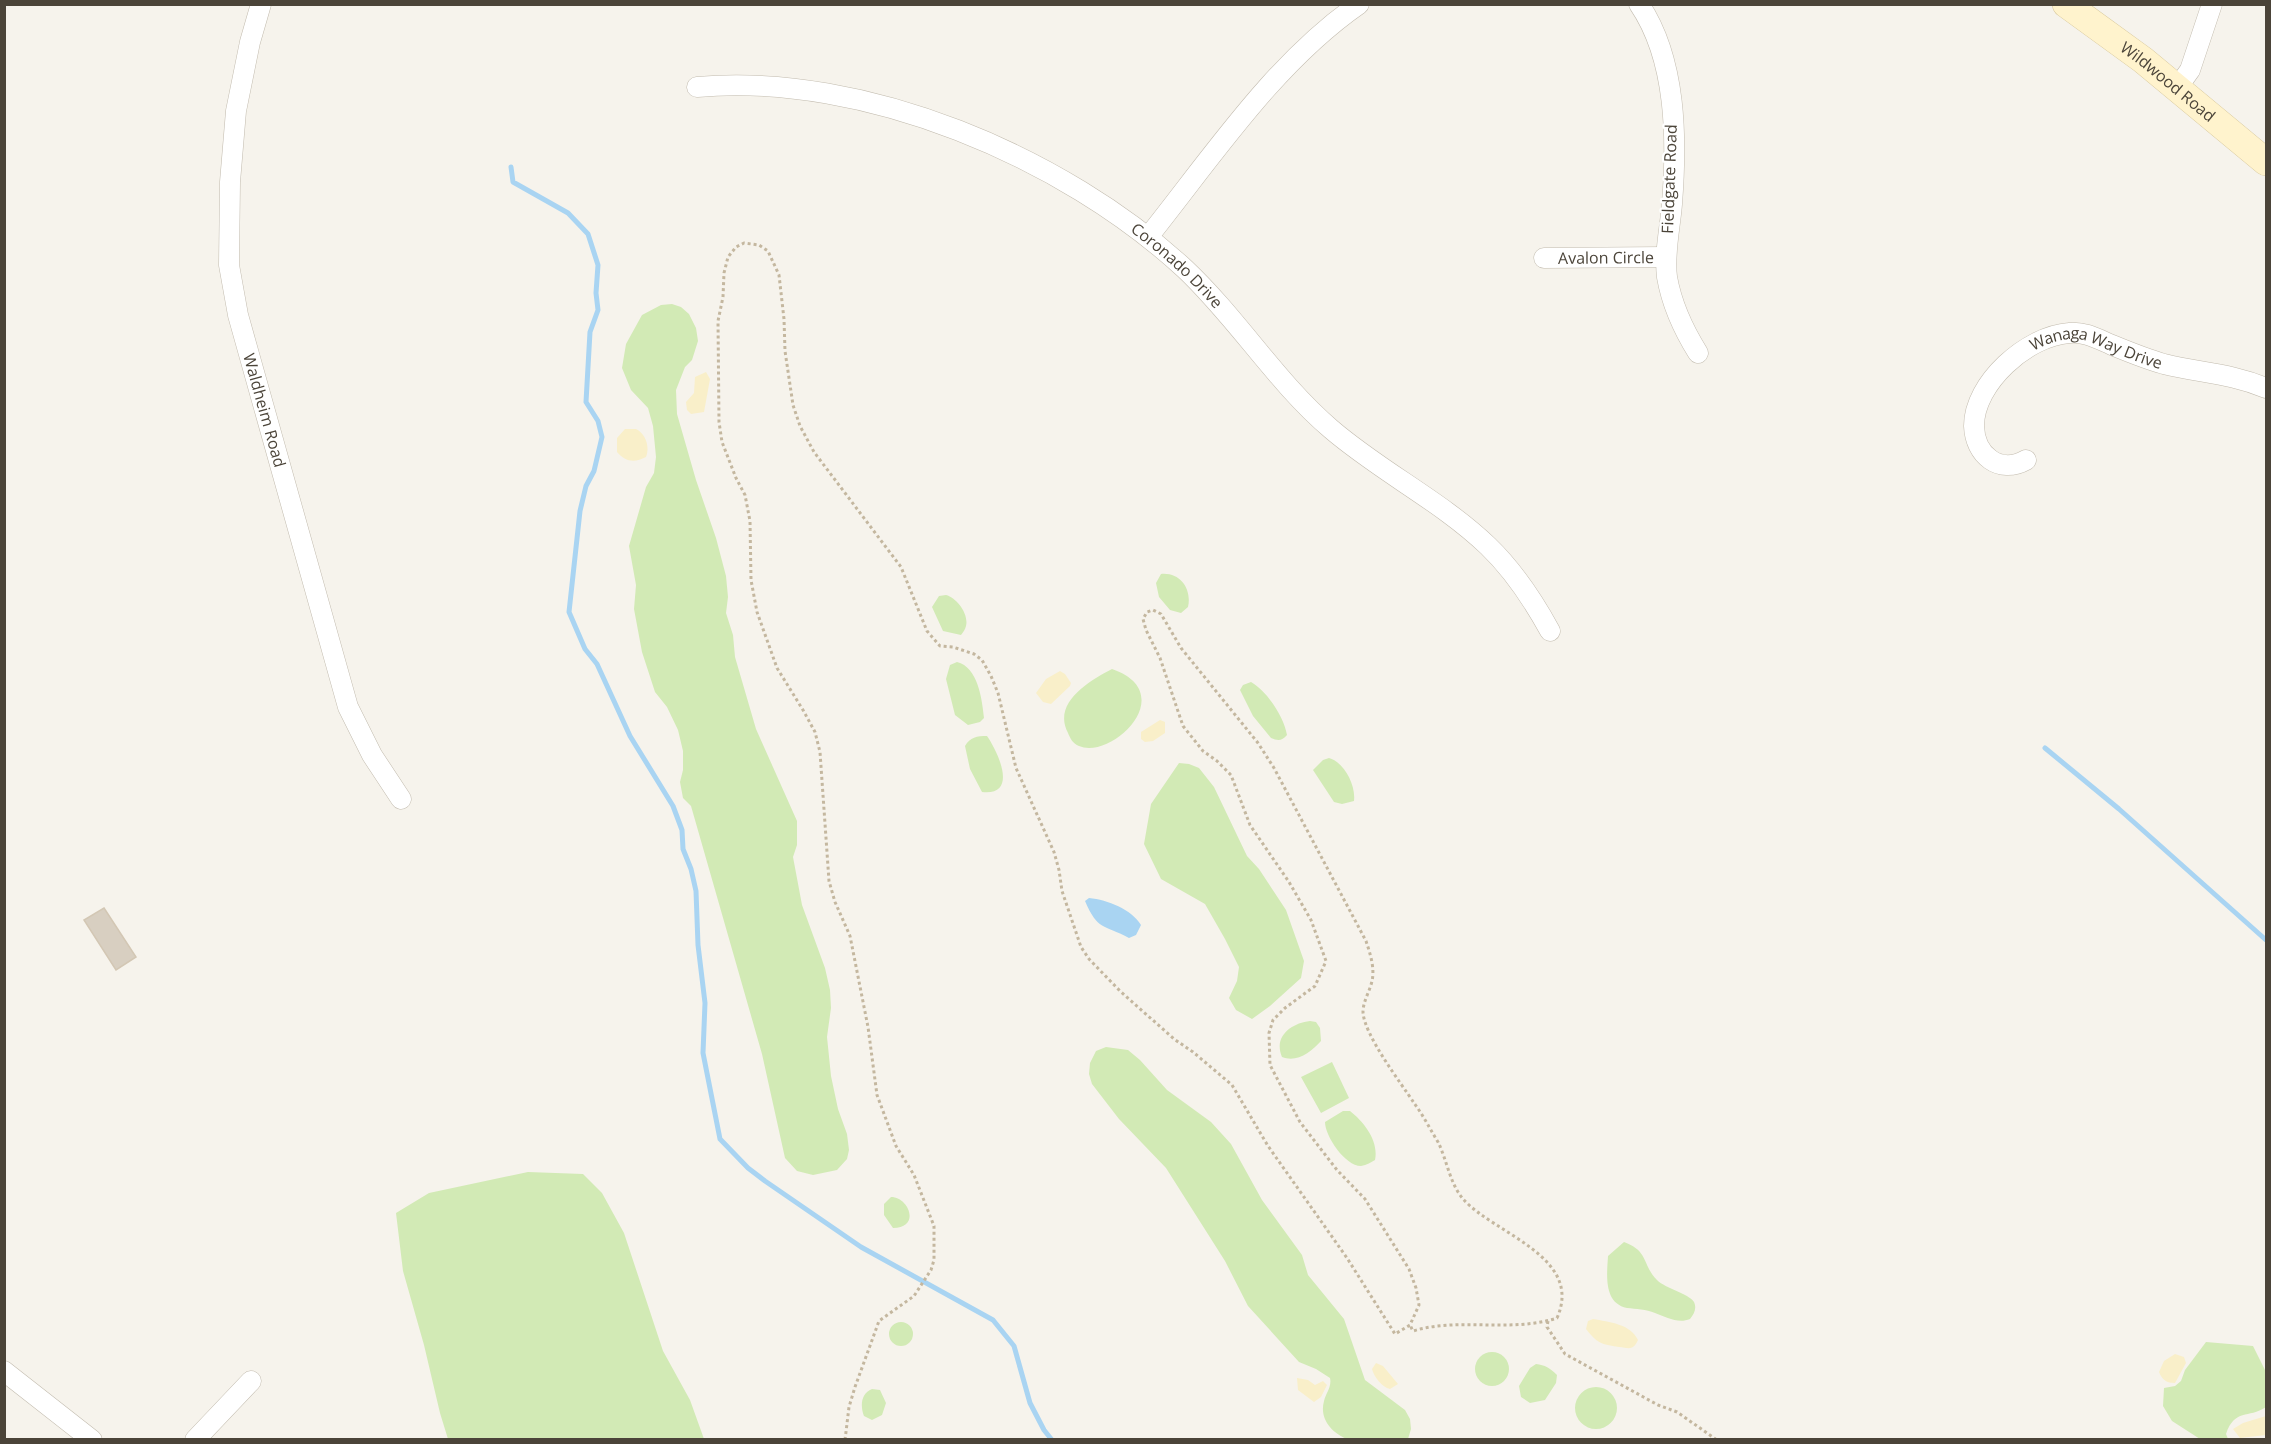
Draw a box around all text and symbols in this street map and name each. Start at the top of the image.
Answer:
street label: Wildwood Road [2116,36,2220,127]
street label: Fieldgate Road [1656,124,1682,234]
street label: Coronado Drive [1127,218,1228,313]
street label: Avalon Circle [1558,246,1654,269]
street label: Wanaga Way Drive [2026,322,2165,374]
street label: Waldheim Road [238,351,291,470]

